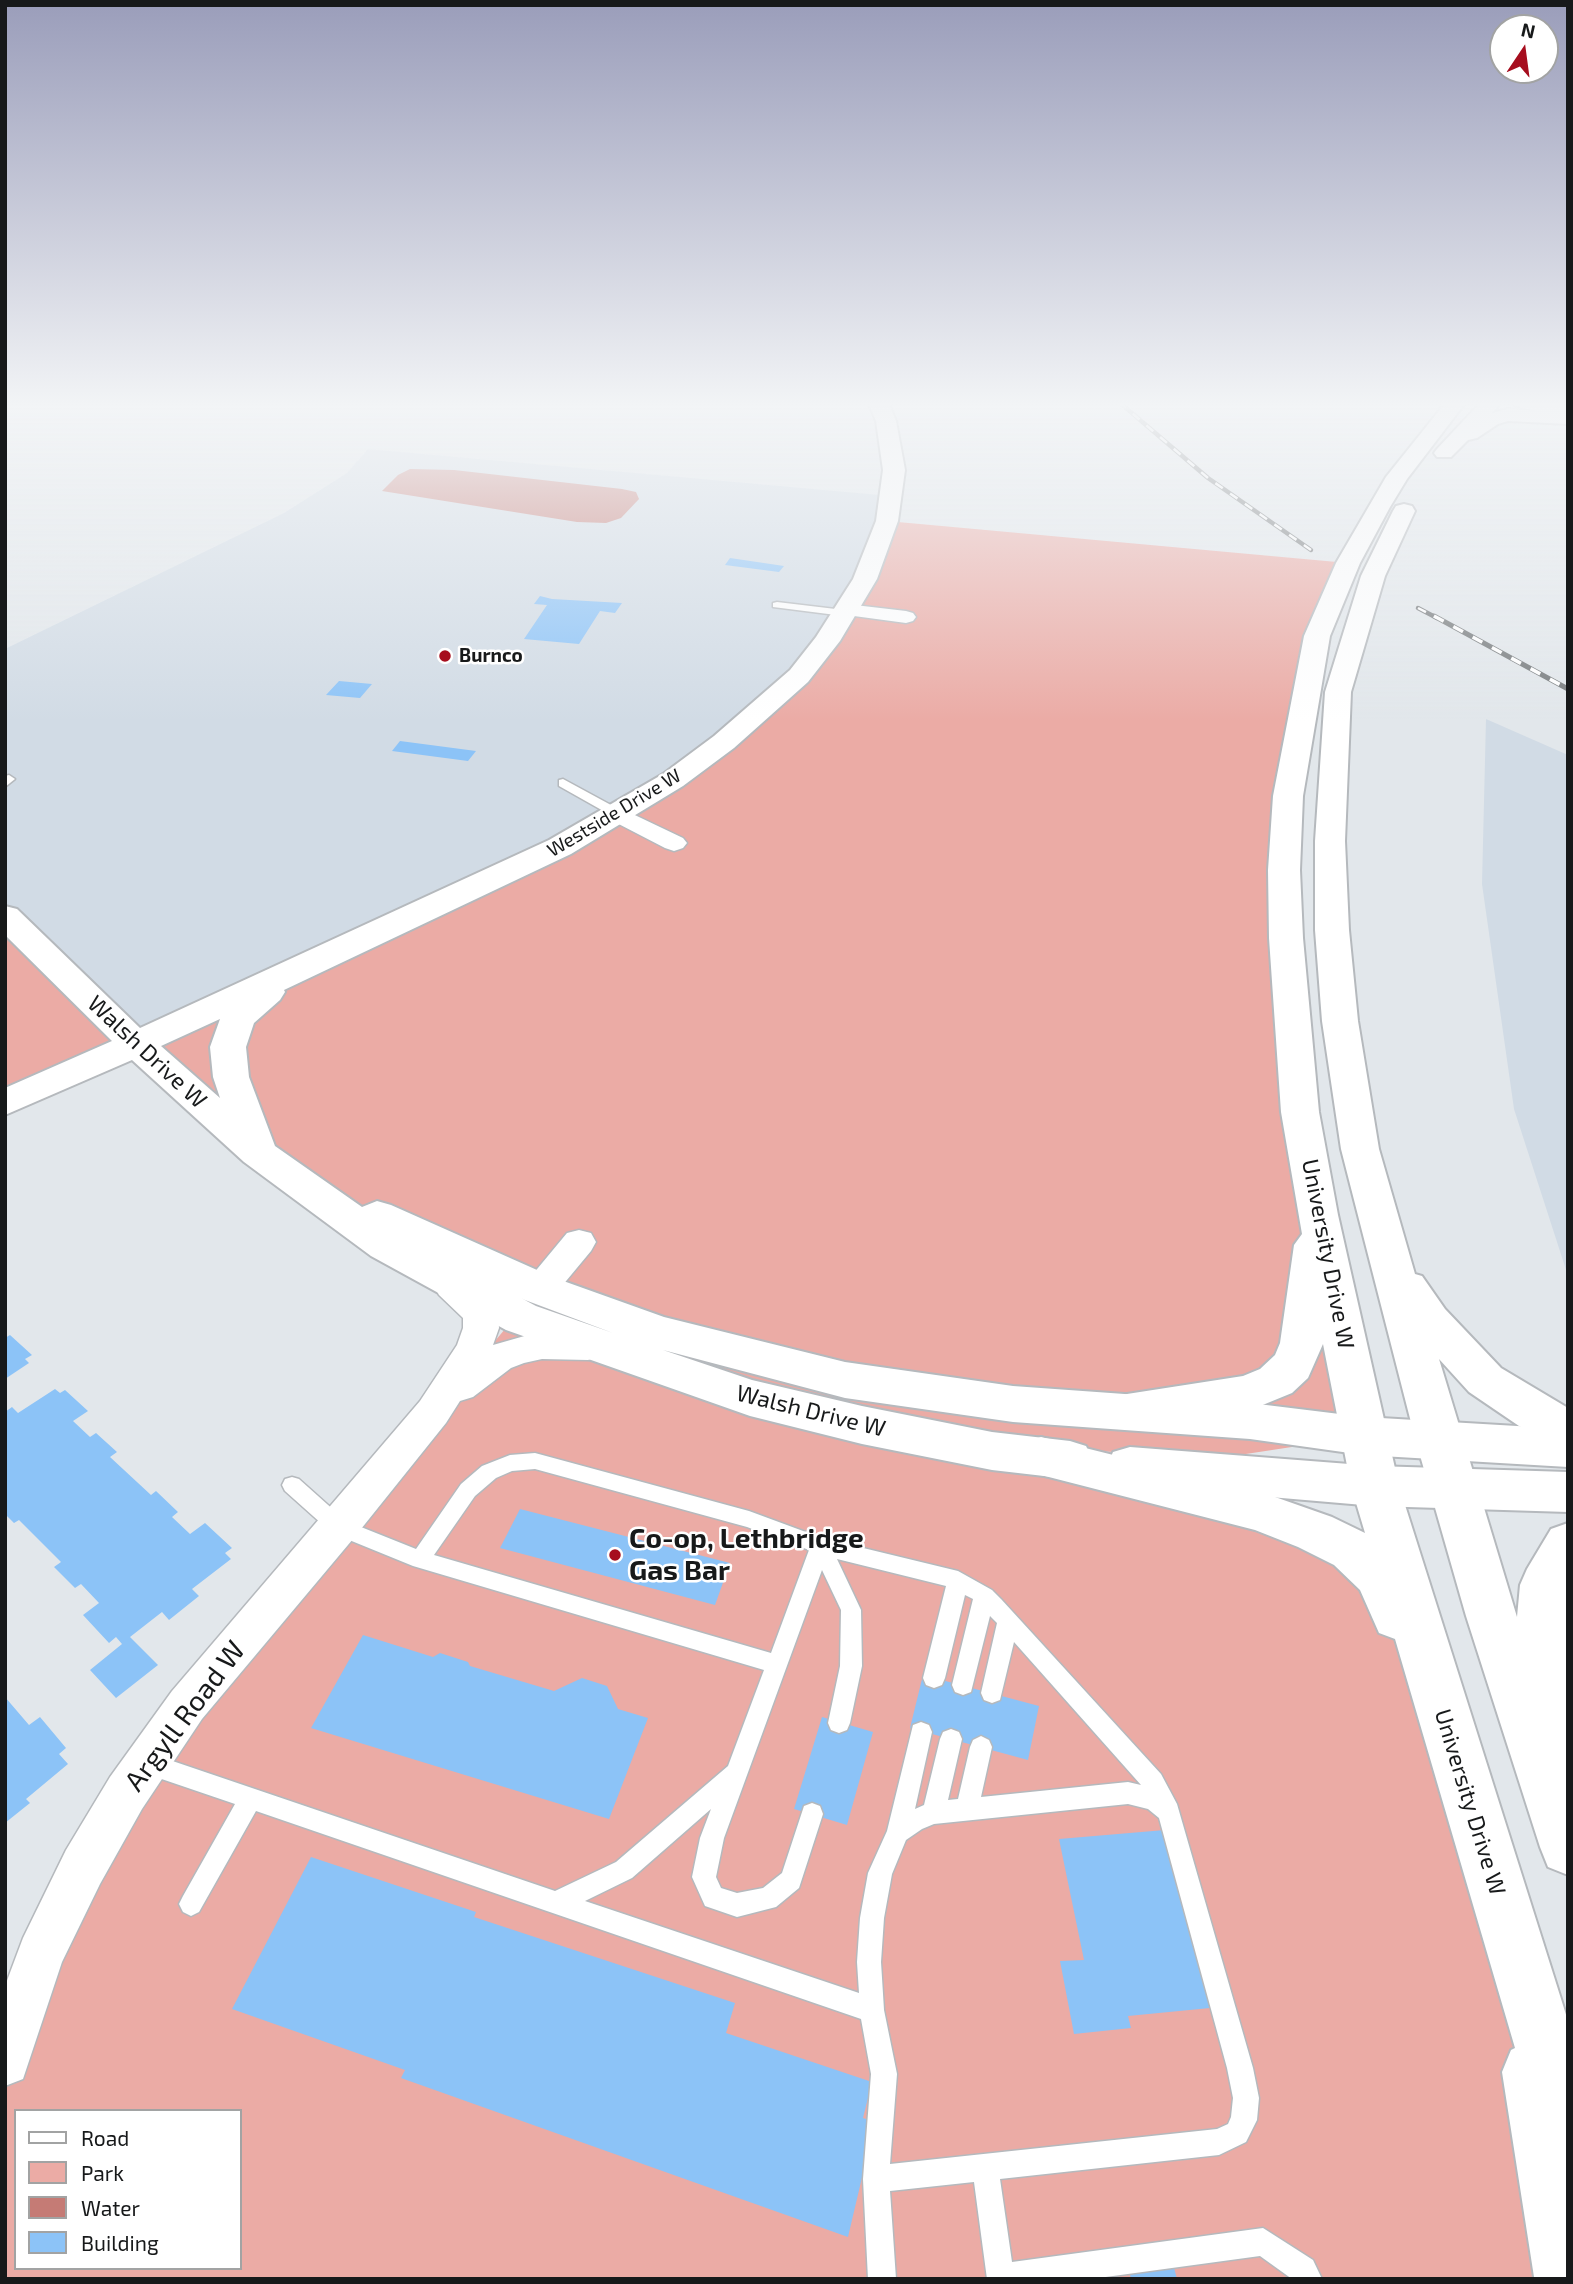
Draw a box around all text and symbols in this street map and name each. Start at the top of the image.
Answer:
north arrow [1489,14,1559,84]
text: N [1519,17,1538,43]
place label: Burnco [459,645,523,667]
marker: Burnco [437,648,453,664]
street label: Westside Drive W [543,764,685,862]
street label: Walsh Drive W [82,990,212,1114]
street label: University Drive W [1296,1157,1360,1351]
street label: Walsh Drive W [734,1379,888,1443]
place label: Co-op, Lethbridge Gas Bar [629,1522,864,1588]
marker: Co-op, Lethbridge Gas Bar [607,1547,623,1563]
street label: Argyll Road W [118,1634,252,1798]
street label: University Drive W [1429,1706,1511,1898]
legend [14,2109,242,2270]
text: Road [81,2125,129,2150]
text: Park [81,2160,124,2185]
text: Water [81,2195,140,2220]
text: Building [81,2230,159,2255]

